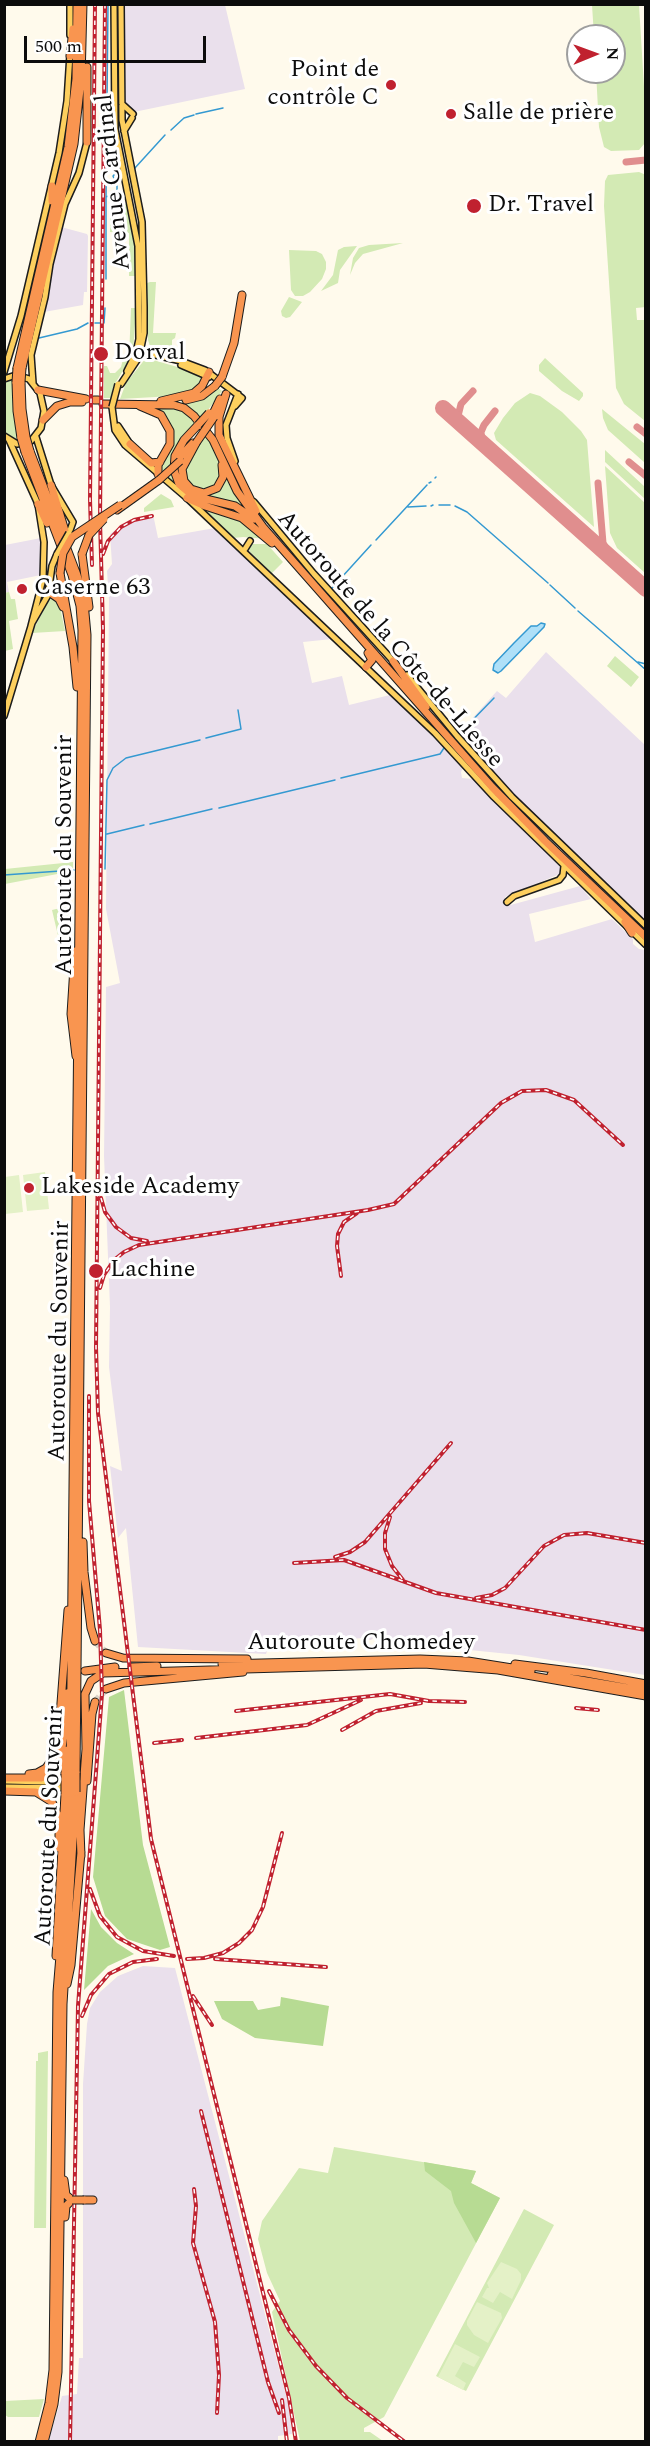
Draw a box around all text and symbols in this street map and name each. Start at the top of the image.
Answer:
scale bar [27,24,208,62]
north arrow [566,24,626,84]
text: 500 m [35,33,82,60]
text: N [600,47,624,60]
place label: Point de contrôle C [267,57,379,113]
marker: Point de contrôle C [384,78,398,92]
street label: Avenue Cardinal [91,92,139,272]
place label: Salle de prière [463,100,614,128]
marker: Salle de prière [444,107,458,121]
place label: Dr. Travel [488,192,594,220]
marker: Dr. Travel [465,197,483,215]
place label: Dorval [114,340,185,368]
marker: Dorval [92,345,110,363]
street label: Autoroute de la Côte-de-Liesse [270,506,508,774]
place label: Caserne 63 [34,575,150,603]
marker: Caserne 63 [15,582,29,596]
street label: Autoroute du Souvenir [52,734,80,976]
place label: Lakeside Academy [41,1174,239,1202]
marker: Lakeside Academy [22,1181,36,1195]
street label: Autoroute du Souvenir [44,1220,78,1462]
place label: Lachine [110,1257,195,1285]
marker: Lachine [87,1262,105,1280]
street label: Autoroute Chomedey [247,1630,475,1658]
street label: Autoroute du Souvenir [30,1705,72,1947]

